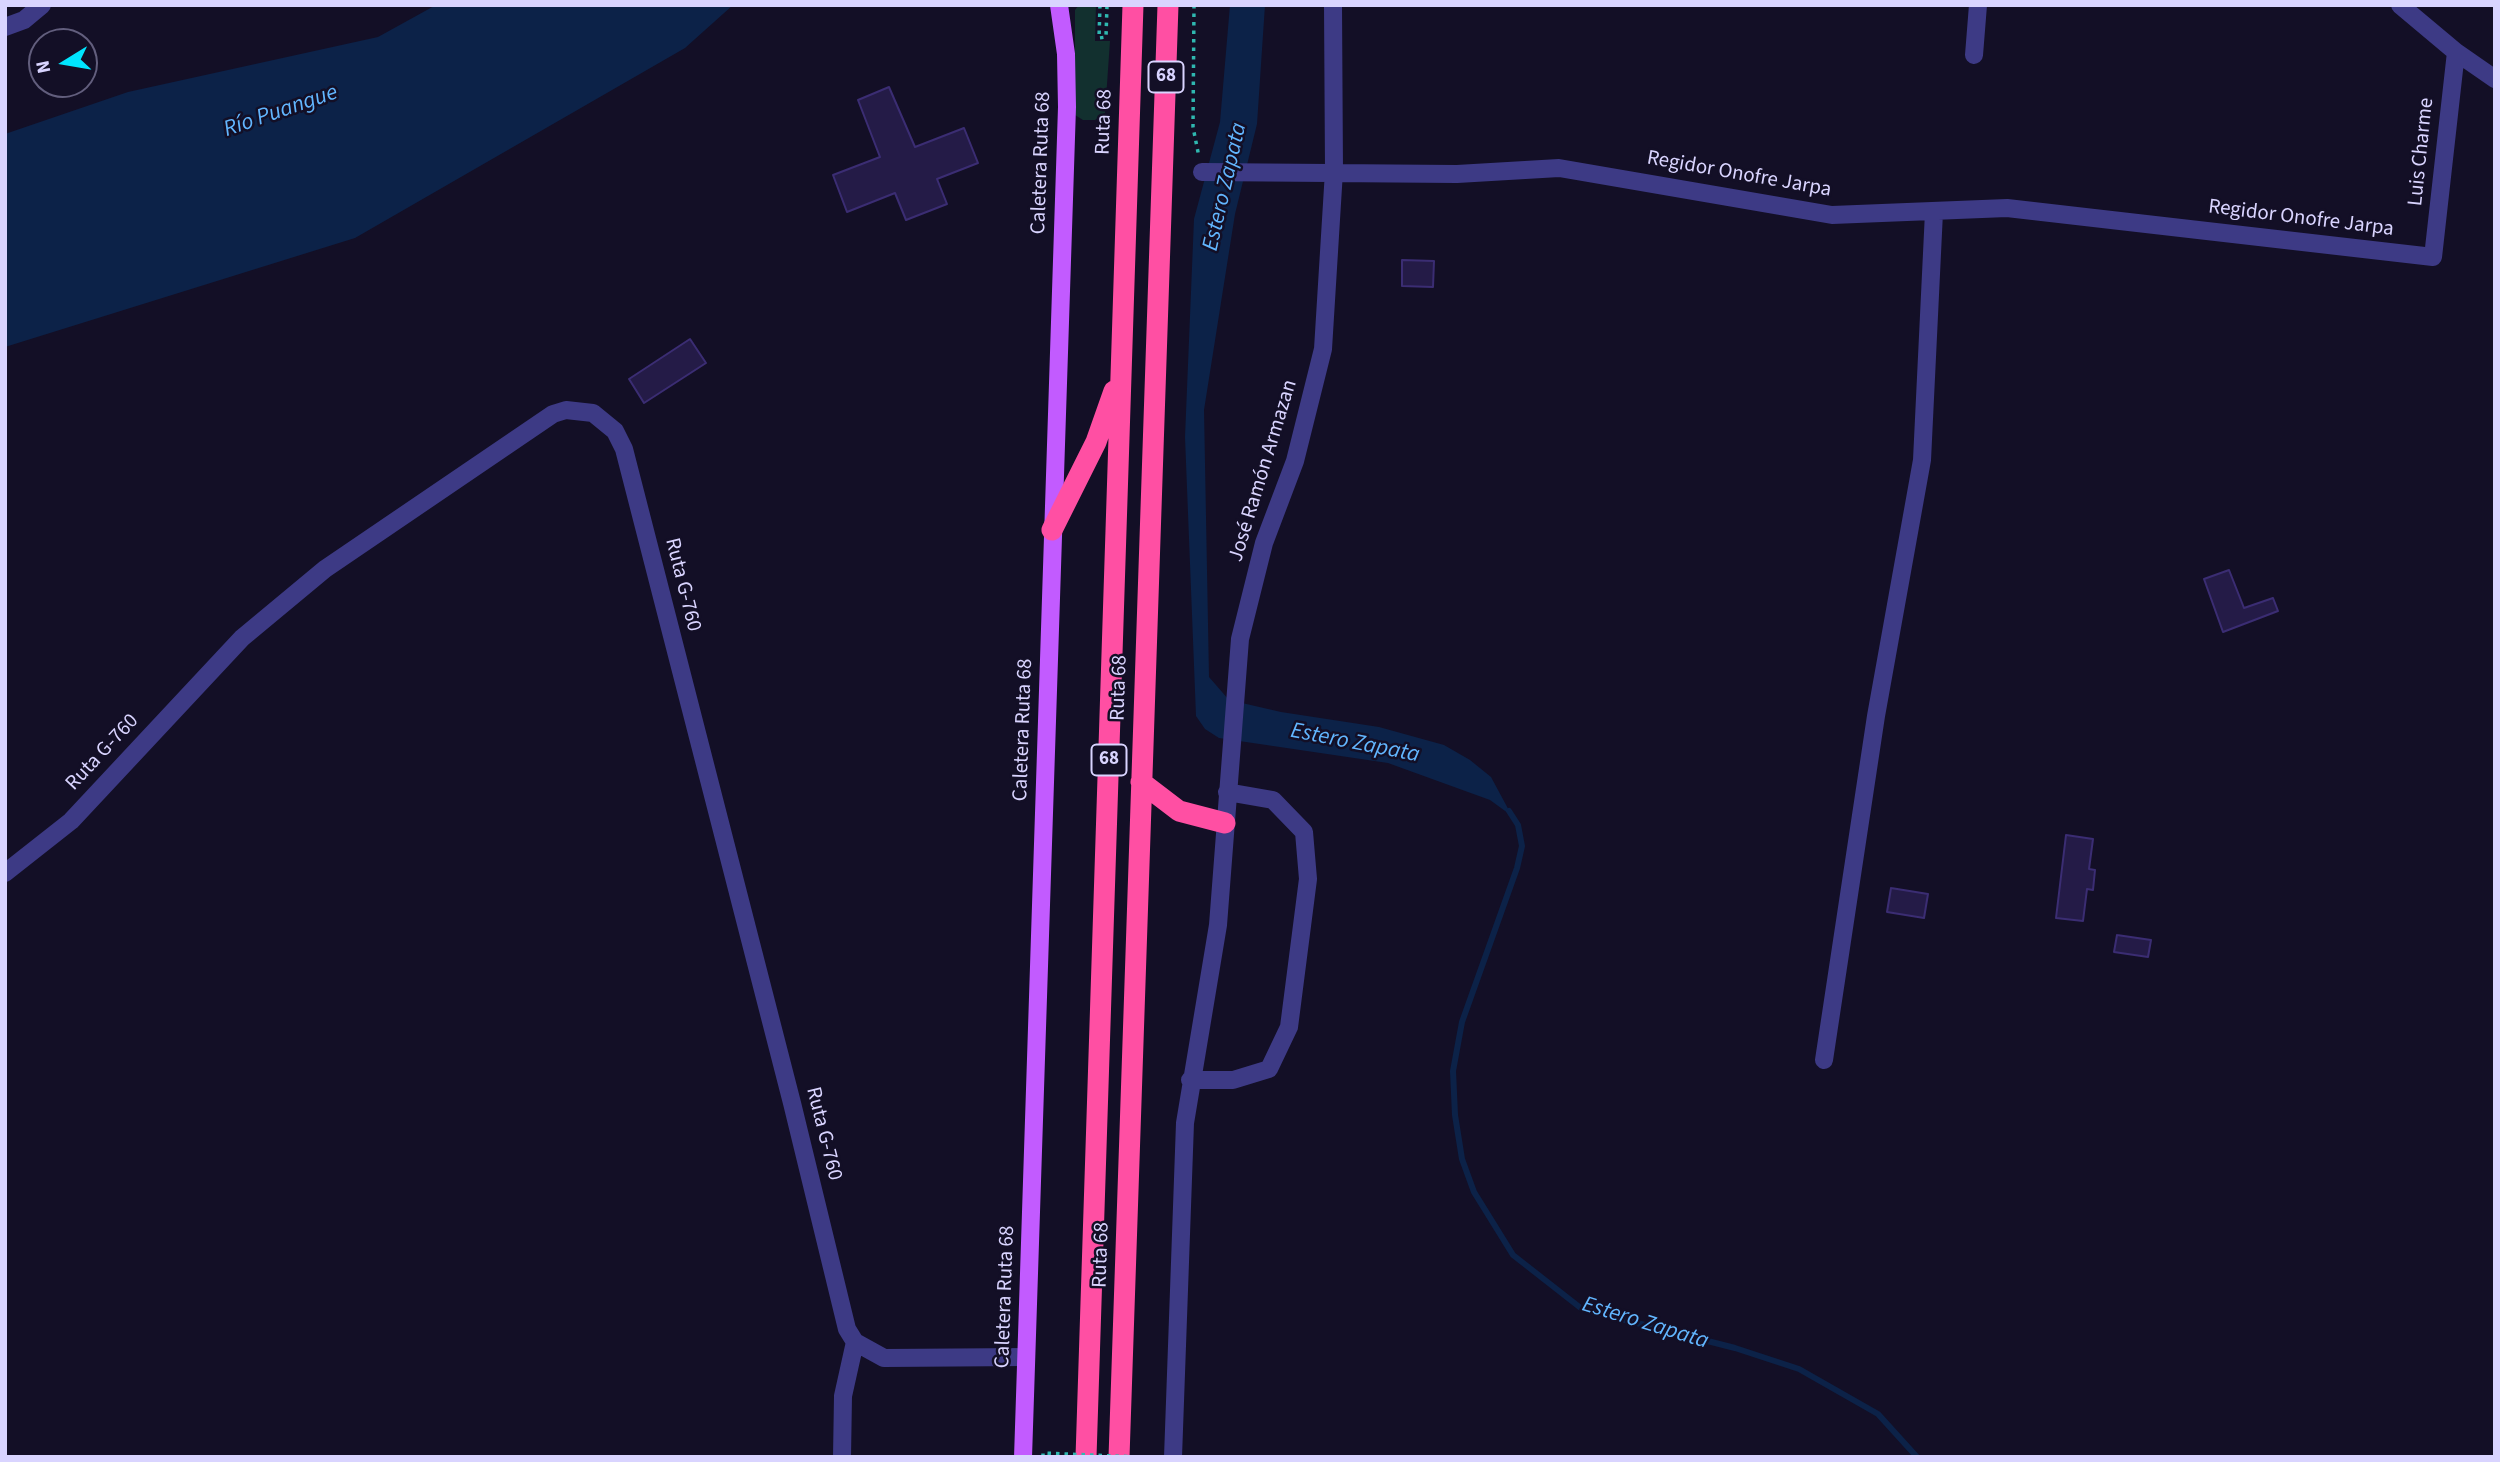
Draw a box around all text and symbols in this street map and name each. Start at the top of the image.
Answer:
north arrow [28,28,98,98]
text: N [29,58,58,76]
road number: 68 [1148,61,1184,92]
water label: Río Puangue [220,80,342,144]
street label: Ruta 68 [1091,89,1119,155]
street label: Caletera Ruta 68 [1027,91,1057,235]
street label: Luis Charme [2404,97,2440,207]
water label: Estero Zapata [1198,120,1254,254]
street label: Regidor Onofre Jarpa [1645,146,1833,204]
street label: Regidor Onofre Jarpa [2207,195,2395,243]
street label: José Ramón Armazan [1224,377,1304,565]
street label: Ruta G-760 [658,536,706,634]
street label: Ruta 68 [1106,655,1134,721]
street label: Caletera Ruta 68 [1009,658,1039,802]
street label: Ruta G-760 [61,709,145,797]
water label: Estero Zapata [1288,718,1422,770]
road number: 68 [1092,744,1126,776]
street label: Ruta G-760 [799,1085,847,1183]
street label: Ruta 68 [1088,1222,1116,1288]
street label: Caletera Ruta 68 [991,1225,1021,1369]
water label: Estero Zapata [1578,1292,1712,1356]

